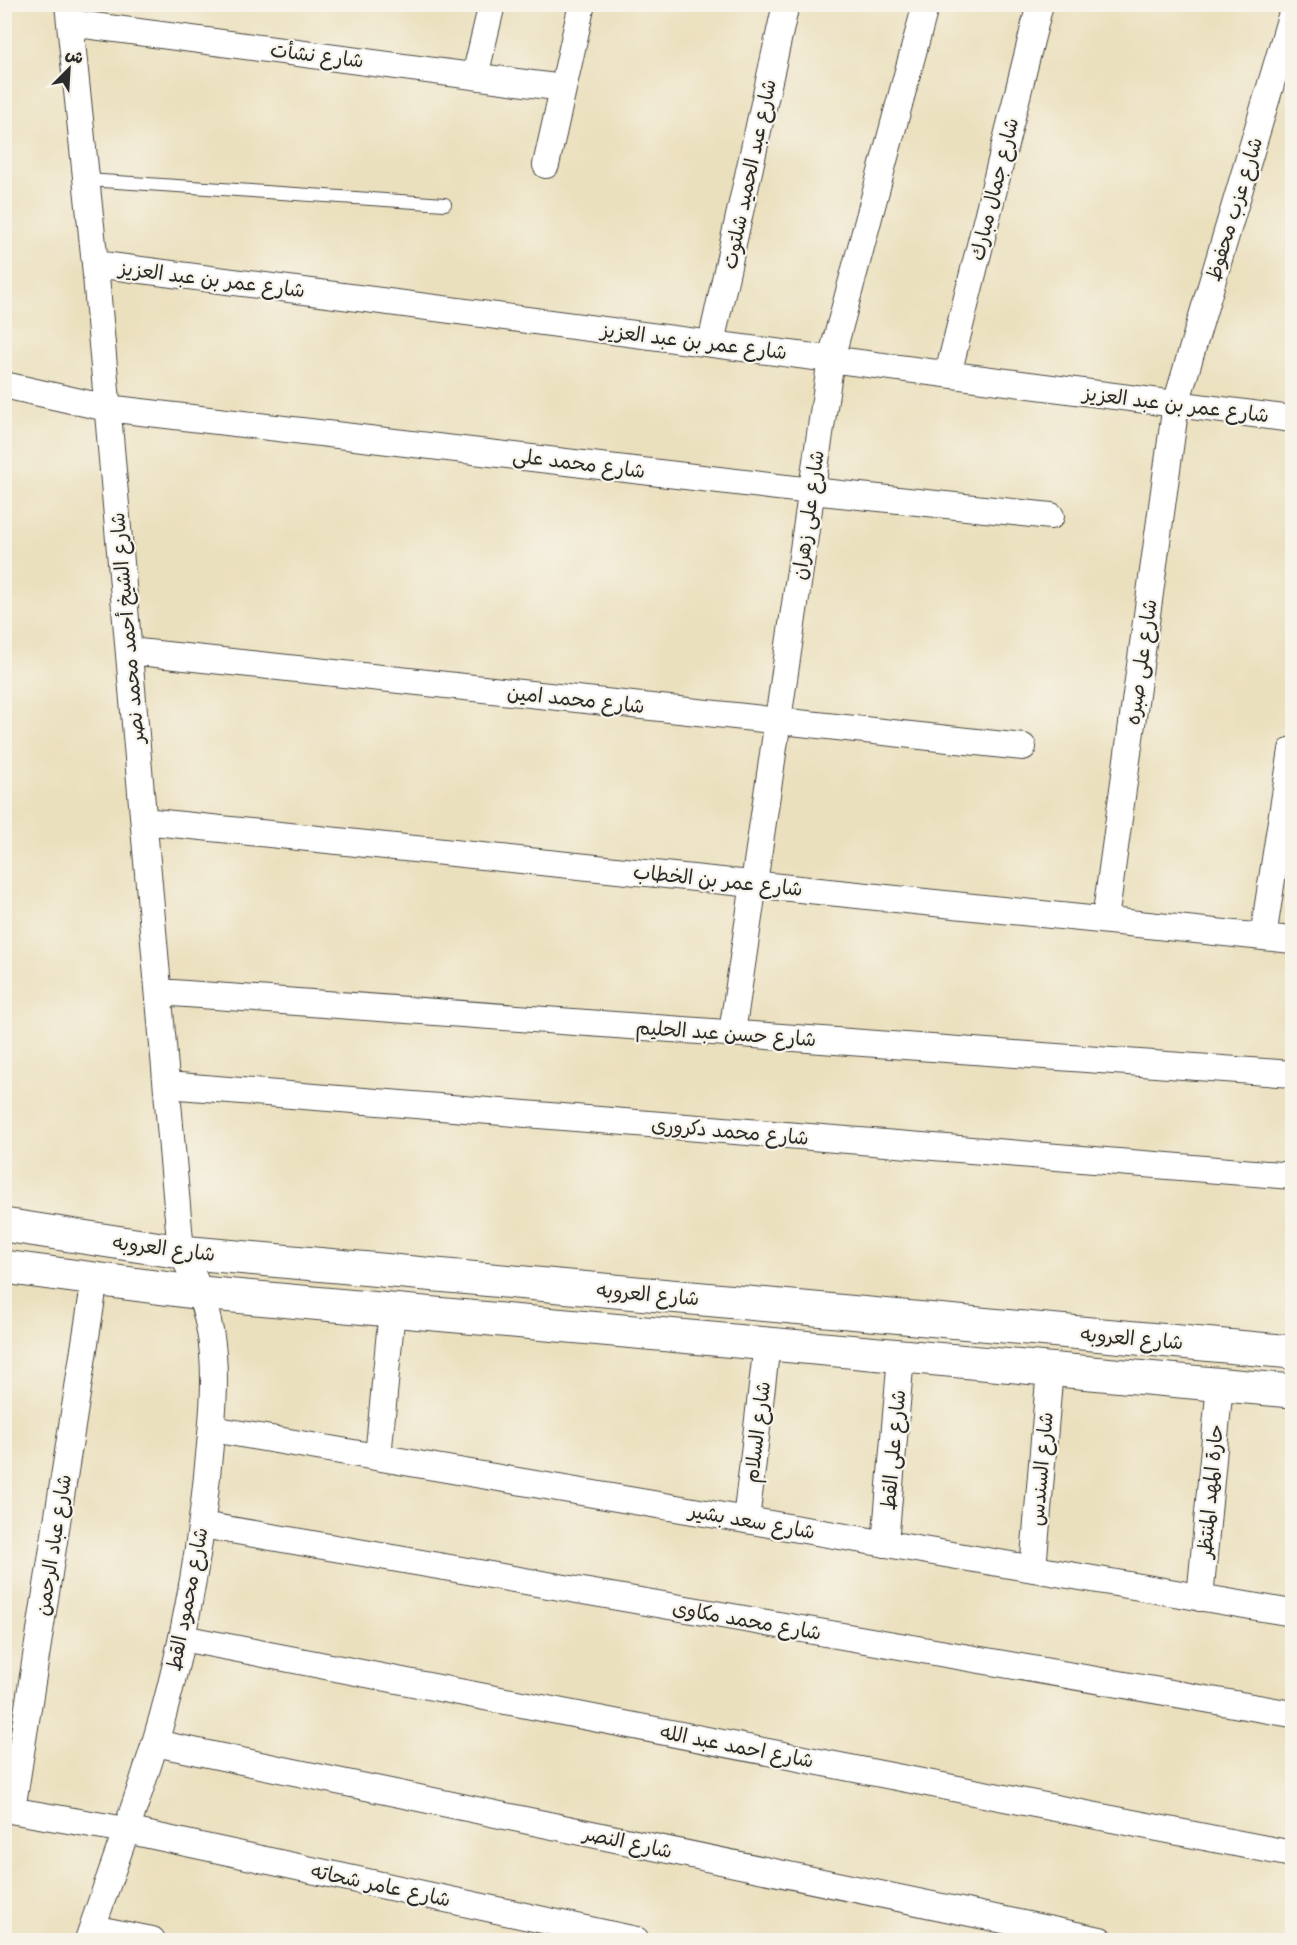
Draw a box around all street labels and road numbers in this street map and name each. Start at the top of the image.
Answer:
street label: شارع نشأت [269,37,365,76]
street label: شارع عبد الحميد شلتوت [717,77,784,272]
street label: شارع جمال مبارك [965,115,1026,264]
street label: شارع عزب محفوظ [1201,134,1270,285]
street label: شارع عمر بن عبد العزيز [115,255,306,305]
street label: شارع عمر بن عبد العزيز [597,317,788,367]
street label: شارع عمر بن عبد العزيز [1079,380,1270,430]
street label: شارع محمد على [511,443,647,486]
street label: شارع على زهران [787,449,832,582]
street label: شارع الشيخ أحمد محمد نصر [105,511,152,747]
street label: شارع على صبره [1120,598,1165,727]
street label: شارع محمد امين [506,680,646,721]
street label: شارع عمر بن الخطاب [632,859,804,904]
street label: شارع حسن عبد الحليم [635,1015,817,1054]
street label: شارع محمد دكرورى [650,1112,810,1153]
street label: شارع العروبه [111,1230,217,1269]
street label: شارع العروبه [595,1278,700,1313]
street label: شارع العروبه [1079,1322,1184,1357]
street label: شارع السلام [739,1380,778,1485]
street label: شارع على القط [876,1389,913,1511]
street label: شارع السندس [1024,1411,1061,1527]
street label: حارة المهد المنتظر [1192,1423,1231,1561]
street label: شارع عباد الرحمن [30,1472,79,1618]
street label: شارع سعد بشير [685,1498,817,1547]
street label: شارع محمود القط [161,1525,216,1673]
street label: شارع محمد مكاوى [670,1595,823,1648]
street label: شارع احمد عبد الله [658,1719,816,1776]
street label: شارع النصر [579,1820,675,1866]
street label: شارع عامر شحاته [308,1859,453,1914]

